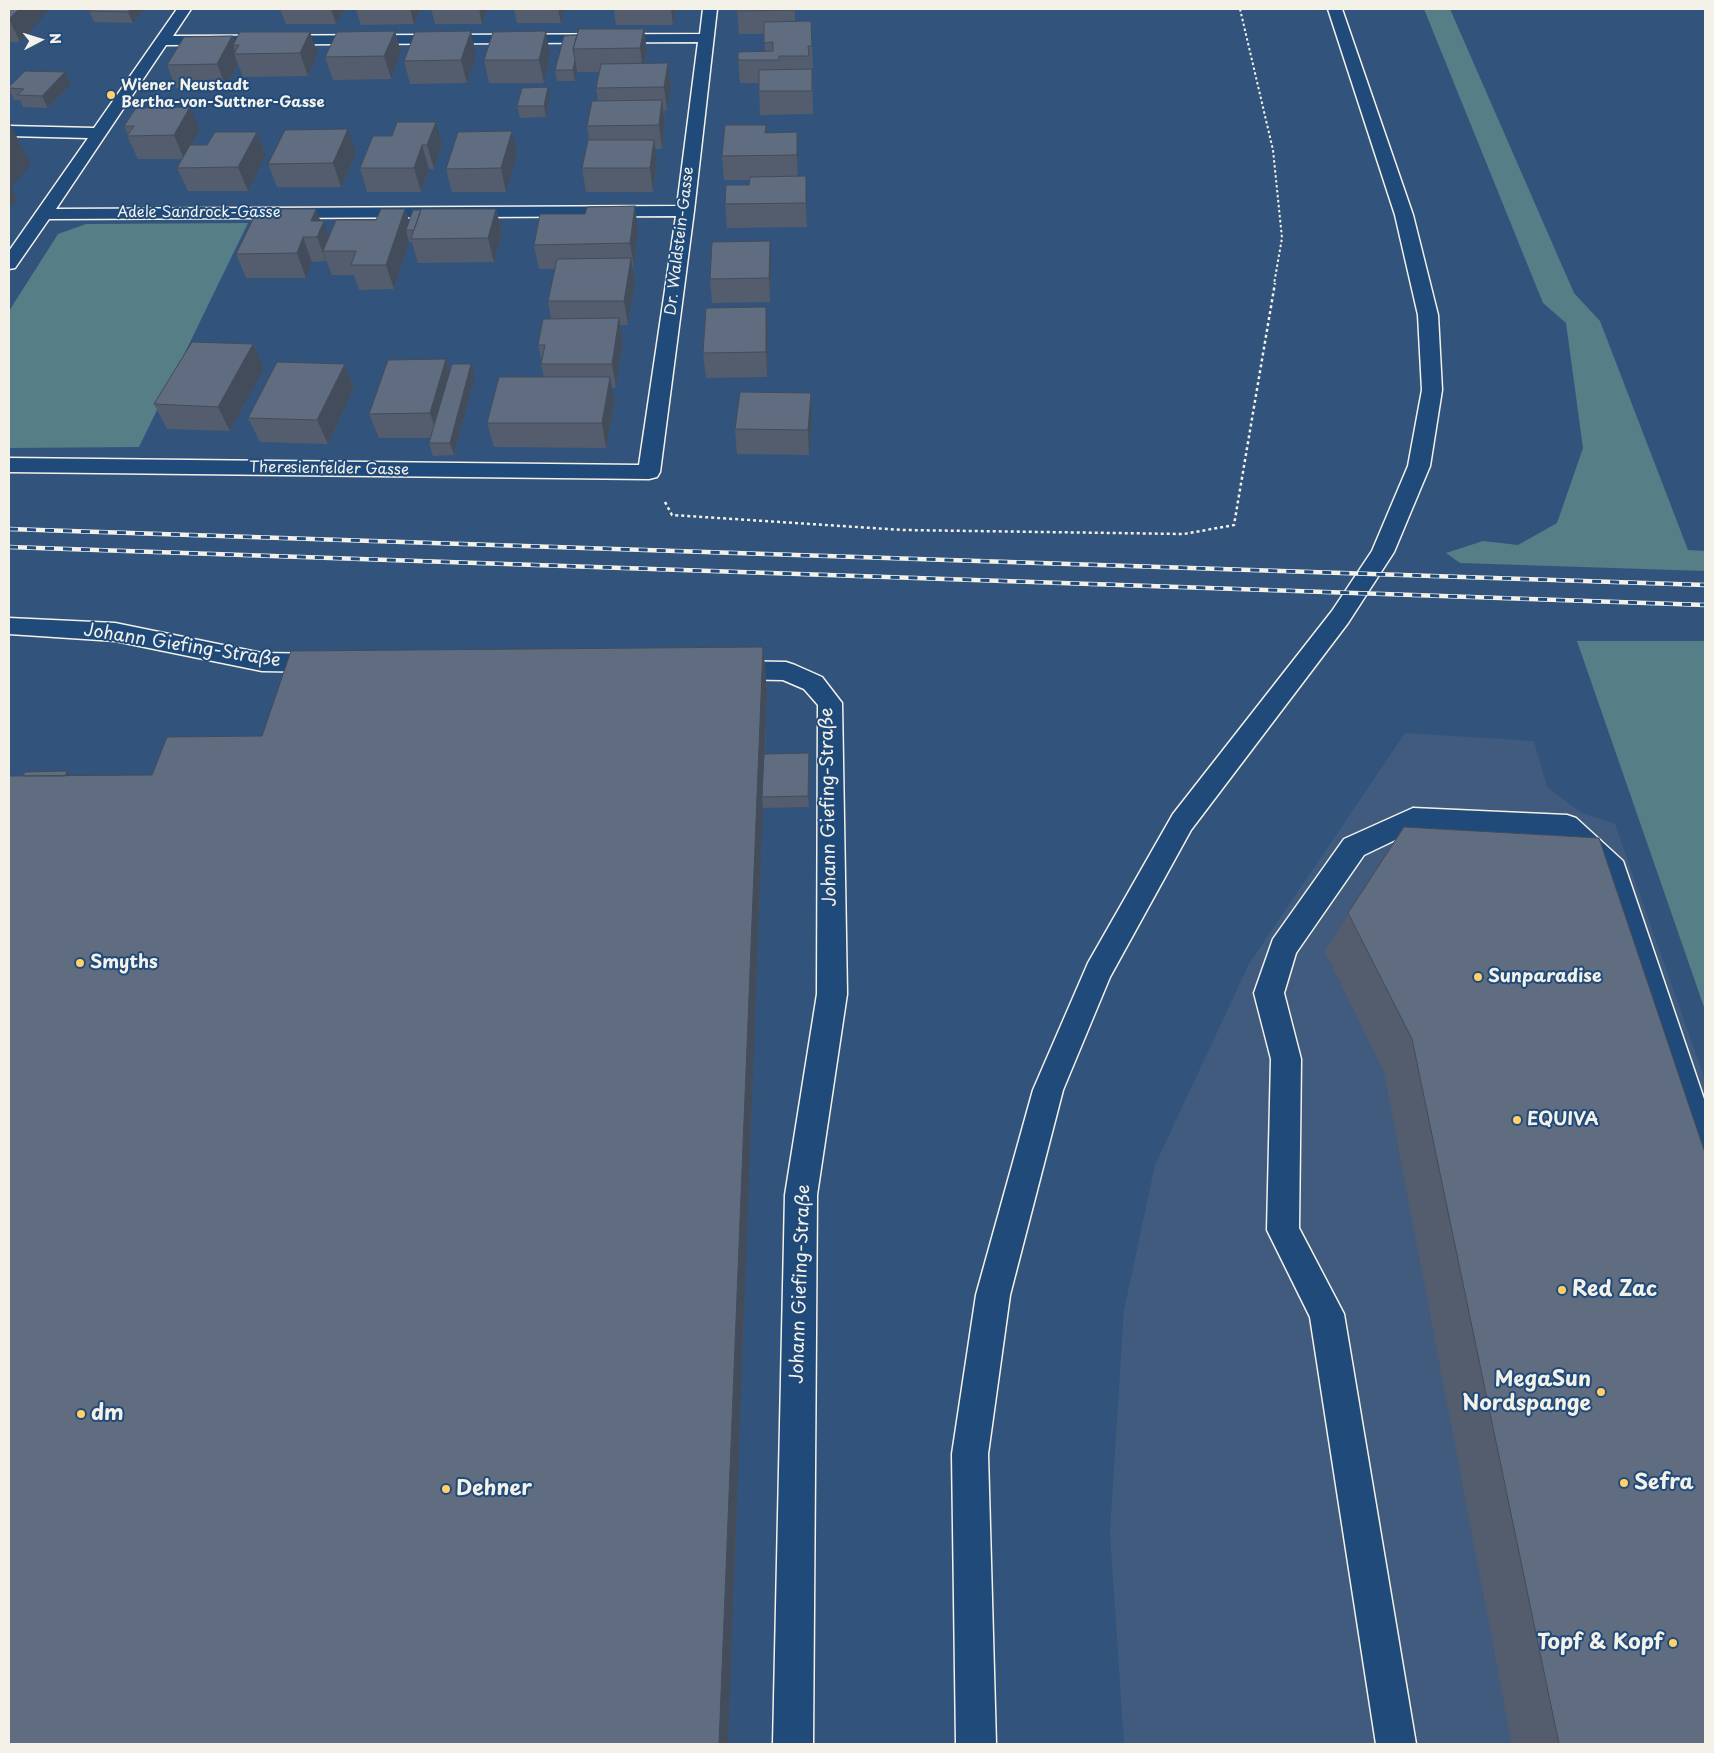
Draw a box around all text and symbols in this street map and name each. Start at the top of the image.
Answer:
north arrow [15,15,65,65]
text: N [44,32,66,45]
place label: Wiener Neustadt Bertha-von-Suttner-Gasse [121,77,325,112]
marker: Wiener Neustadt Bertha-von-Suttner-Gasse [105,89,117,101]
street label: Dr. Waldstein-Gasse [662,166,698,316]
street label: Adele Sandrock-Gasse [117,204,281,222]
street label: Theresienfelder Gasse [249,459,409,479]
street label: Johann Giefing-Straße [82,620,282,672]
street label: Johann Giefing-Straße [816,707,842,907]
place label: Smyths [90,952,158,974]
marker: Smyths [74,957,86,969]
place label: Sunparadise [1488,966,1602,988]
marker: Sunparadise [1472,971,1484,983]
place label: EQUIVA [1527,1109,1599,1131]
marker: EQUIVA [1511,1114,1523,1126]
street label: Johann Giefing-Straße [787,1184,815,1384]
place label: Red Zac [1572,1277,1657,1303]
marker: Red Zac [1556,1284,1568,1296]
place label: MegaSun Nordspange [1462,1367,1591,1417]
marker: MegaSun Nordspange [1595,1386,1607,1398]
place label: dm [91,1401,124,1427]
marker: dm [75,1408,87,1420]
place label: Sefra [1634,1470,1694,1496]
place label: Dehner [456,1476,532,1502]
marker: Sefra [1618,1477,1630,1489]
marker: Dehner [440,1483,452,1495]
place label: Topf & Kopf [1537,1630,1663,1656]
marker: Topf & Kopf [1667,1637,1679,1649]

